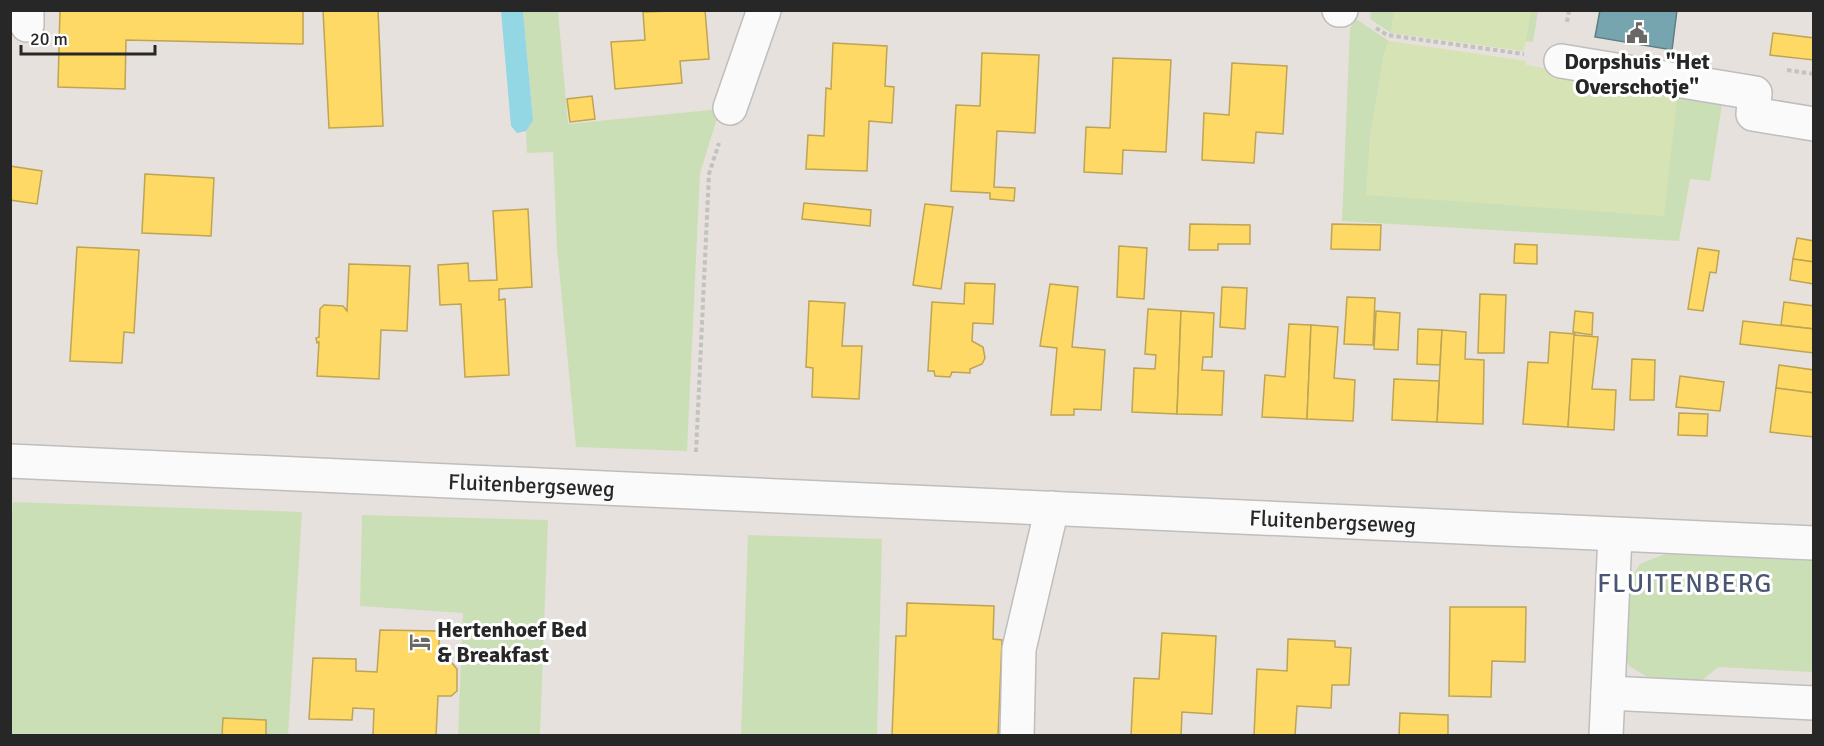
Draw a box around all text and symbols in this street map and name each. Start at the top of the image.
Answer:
scale bar [21,18,154,56]
public building icon: Dorpshuis "Het Overschotje" [1625,21,1649,45]
text: 20 m [30,28,68,50]
place label: Dorpshuis "Het Overschotje" [1564,48,1710,100]
street label: Fluitenbergseweg [447,468,615,502]
street label: Fluitenbergseweg [1249,504,1417,539]
district label: FLUITENBERG [1597,568,1773,600]
place label: Hertenhoef Bed & Breakfast [437,616,587,668]
hotel icon: Hertenhoef Bed & Breakfast [408,630,432,654]

